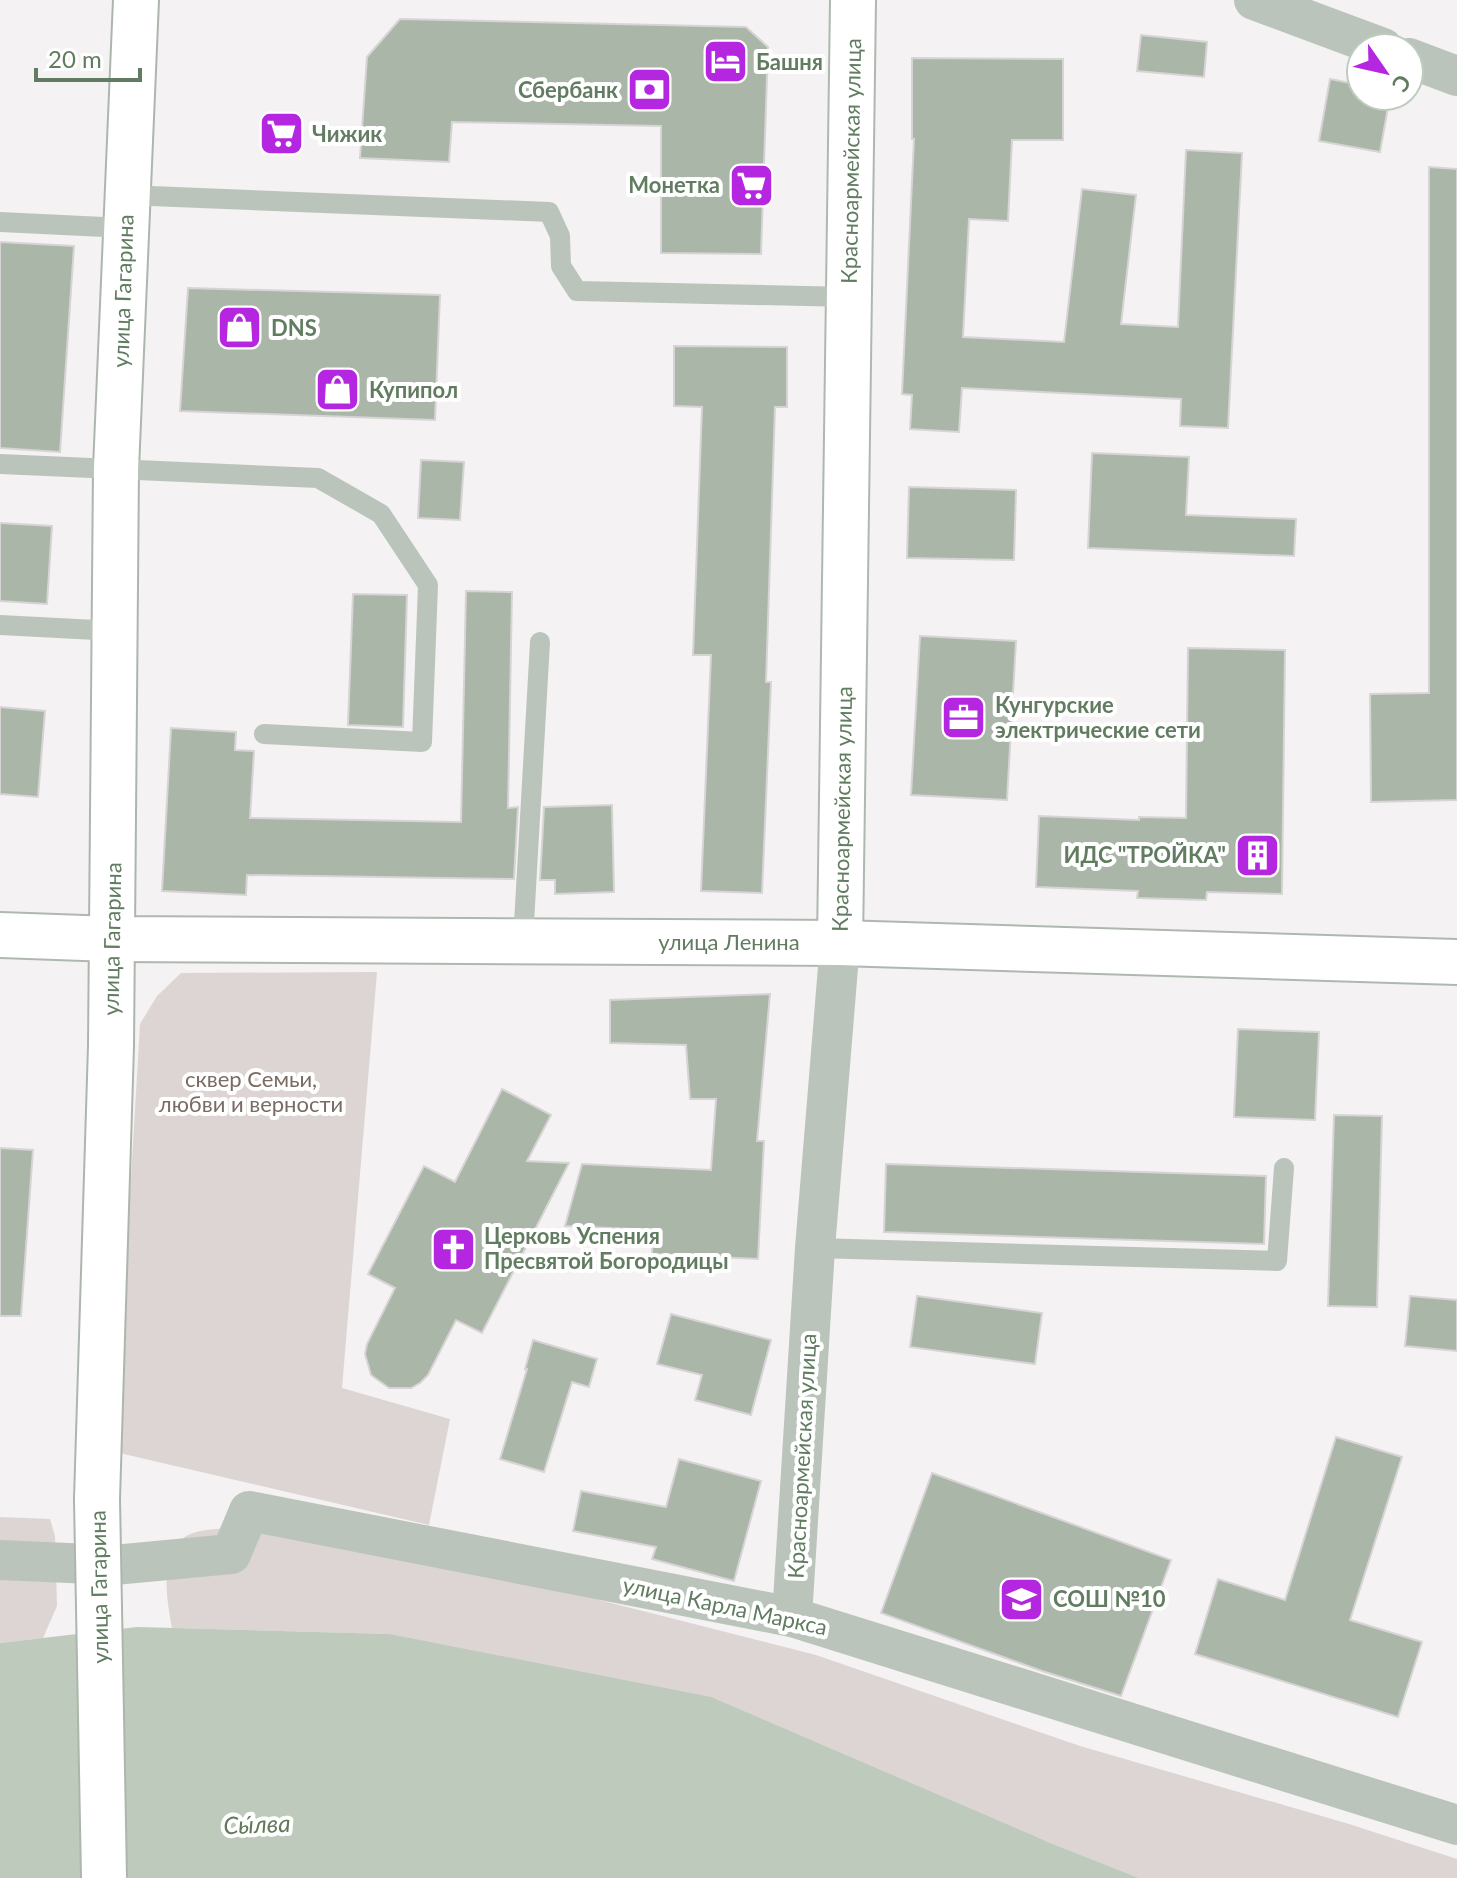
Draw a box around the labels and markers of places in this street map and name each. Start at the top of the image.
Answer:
hotel icon: Башня [701,38,749,86]
place label: Башня [756,48,823,75]
bank icon: Сбербанк [625,66,673,114]
place label: Сбербанк [518,76,618,103]
supermarket icon: Чижик [257,110,305,158]
place label: Чижик [312,120,382,147]
supermarket icon: Монетка [727,161,775,209]
place label: Монетка [628,171,720,198]
shop icon: DNS [216,304,264,352]
place label: DNS [271,314,317,341]
shop icon: Купипол [314,366,362,414]
place label: Купипол [369,376,458,403]
place label: Кунгурские электрические сети [995,691,1201,743]
office icon: Кунгурские электрические сети [940,694,988,742]
building icon: ИДС "ТРОЙКА" [1233,831,1281,879]
place label: ИДС "ТРОЙКА" [1064,841,1226,868]
place label: Церковь Успения Пресвятой Богородицы [484,1222,728,1274]
church icon: Церковь Успения Пресвятой Богородицы [429,1225,477,1273]
school or university icon: СОШ №10 [998,1575,1046,1623]
place label: СОШ №10 [1053,1585,1166,1612]

